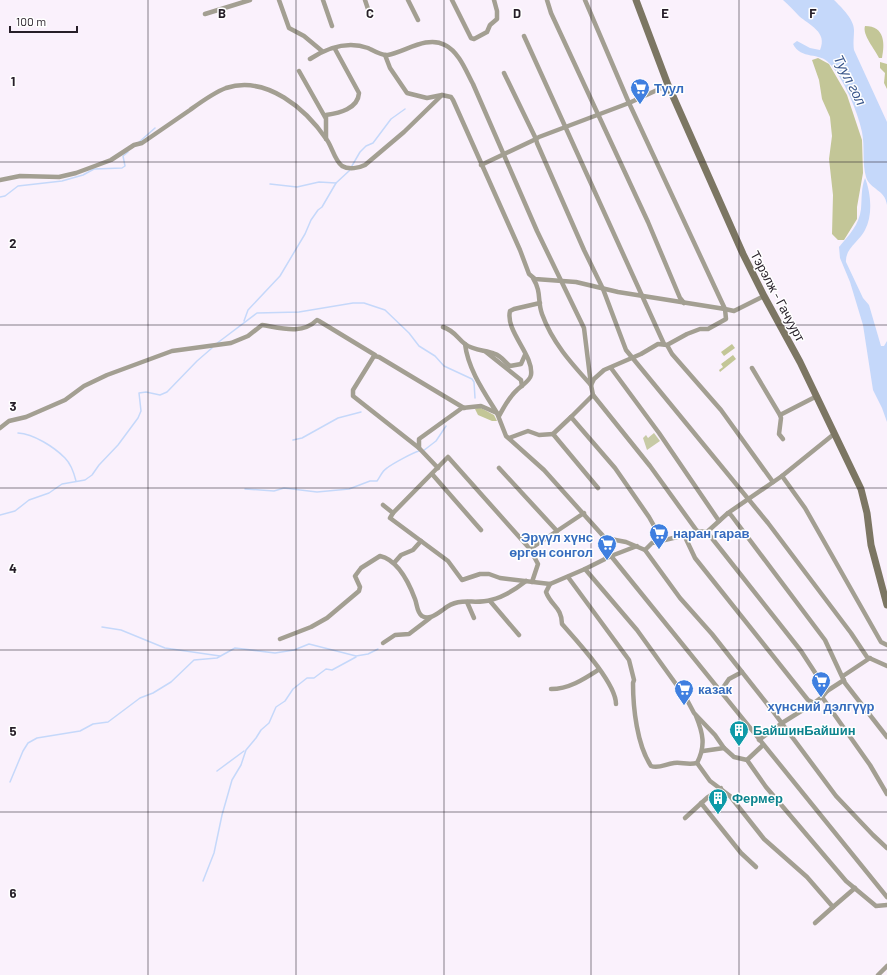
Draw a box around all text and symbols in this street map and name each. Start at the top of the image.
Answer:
text: B [218,5,226,21]
text: C [366,5,374,21]
text: D [513,5,521,21]
text: E [661,5,669,21]
text: F [809,5,817,21]
scale bar [10,8,77,34]
text: 100 m [16,14,46,28]
water label: Туул гол [830,52,870,108]
text: 1 [11,73,15,89]
supermarket icon: Туул [629,77,651,105]
place label: Туул [654,80,684,96]
text: 2 [9,235,17,251]
street label: Тэрэлж - Гачуурт [747,248,809,344]
text: 3 [9,398,17,414]
supermarket icon: наран гарав [648,522,670,550]
place label: наран гарав [673,525,750,541]
place label: Эрүүл хүнс өргөн сонгол [509,529,593,560]
supermarket icon: Эрүүл хүнс өргөн сонгол [596,533,618,561]
text: 4 [9,560,17,576]
supermarket icon: хүнсний дэлгүүр [810,670,832,698]
supermarket icon: казак [673,678,695,706]
place label: казак [698,681,732,697]
place label: хүнсний дэлгүүр [767,698,875,714]
building icon: БайшинБайшин [728,719,750,747]
place label: БайшинБайшин [753,722,856,738]
text: 5 [9,723,17,739]
building icon: Фермер [707,787,729,815]
place label: Фермер [732,790,783,806]
text: 6 [10,885,17,901]

